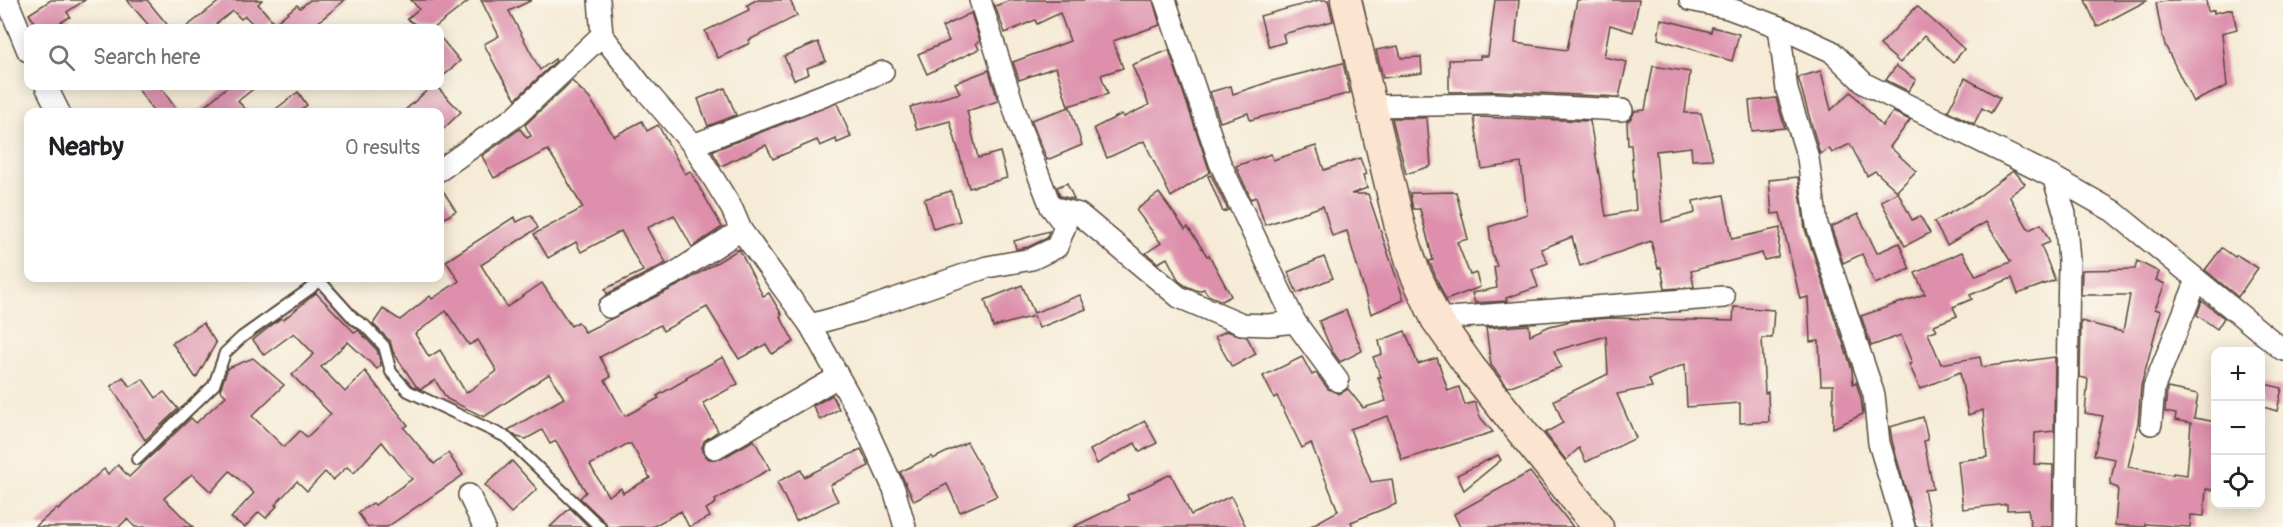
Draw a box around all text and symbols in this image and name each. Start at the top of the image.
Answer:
search box [24,24,444,90]
icon: search [45,41,78,74]
text: Search here [93,43,200,71]
text: Nearby [48,131,124,163]
text: 0 results [345,135,420,160]
map controls [2211,347,2265,509]
button: + [2211,347,2265,401]
button: − [2211,401,2265,455]
button: locate [2211,455,2265,509]

